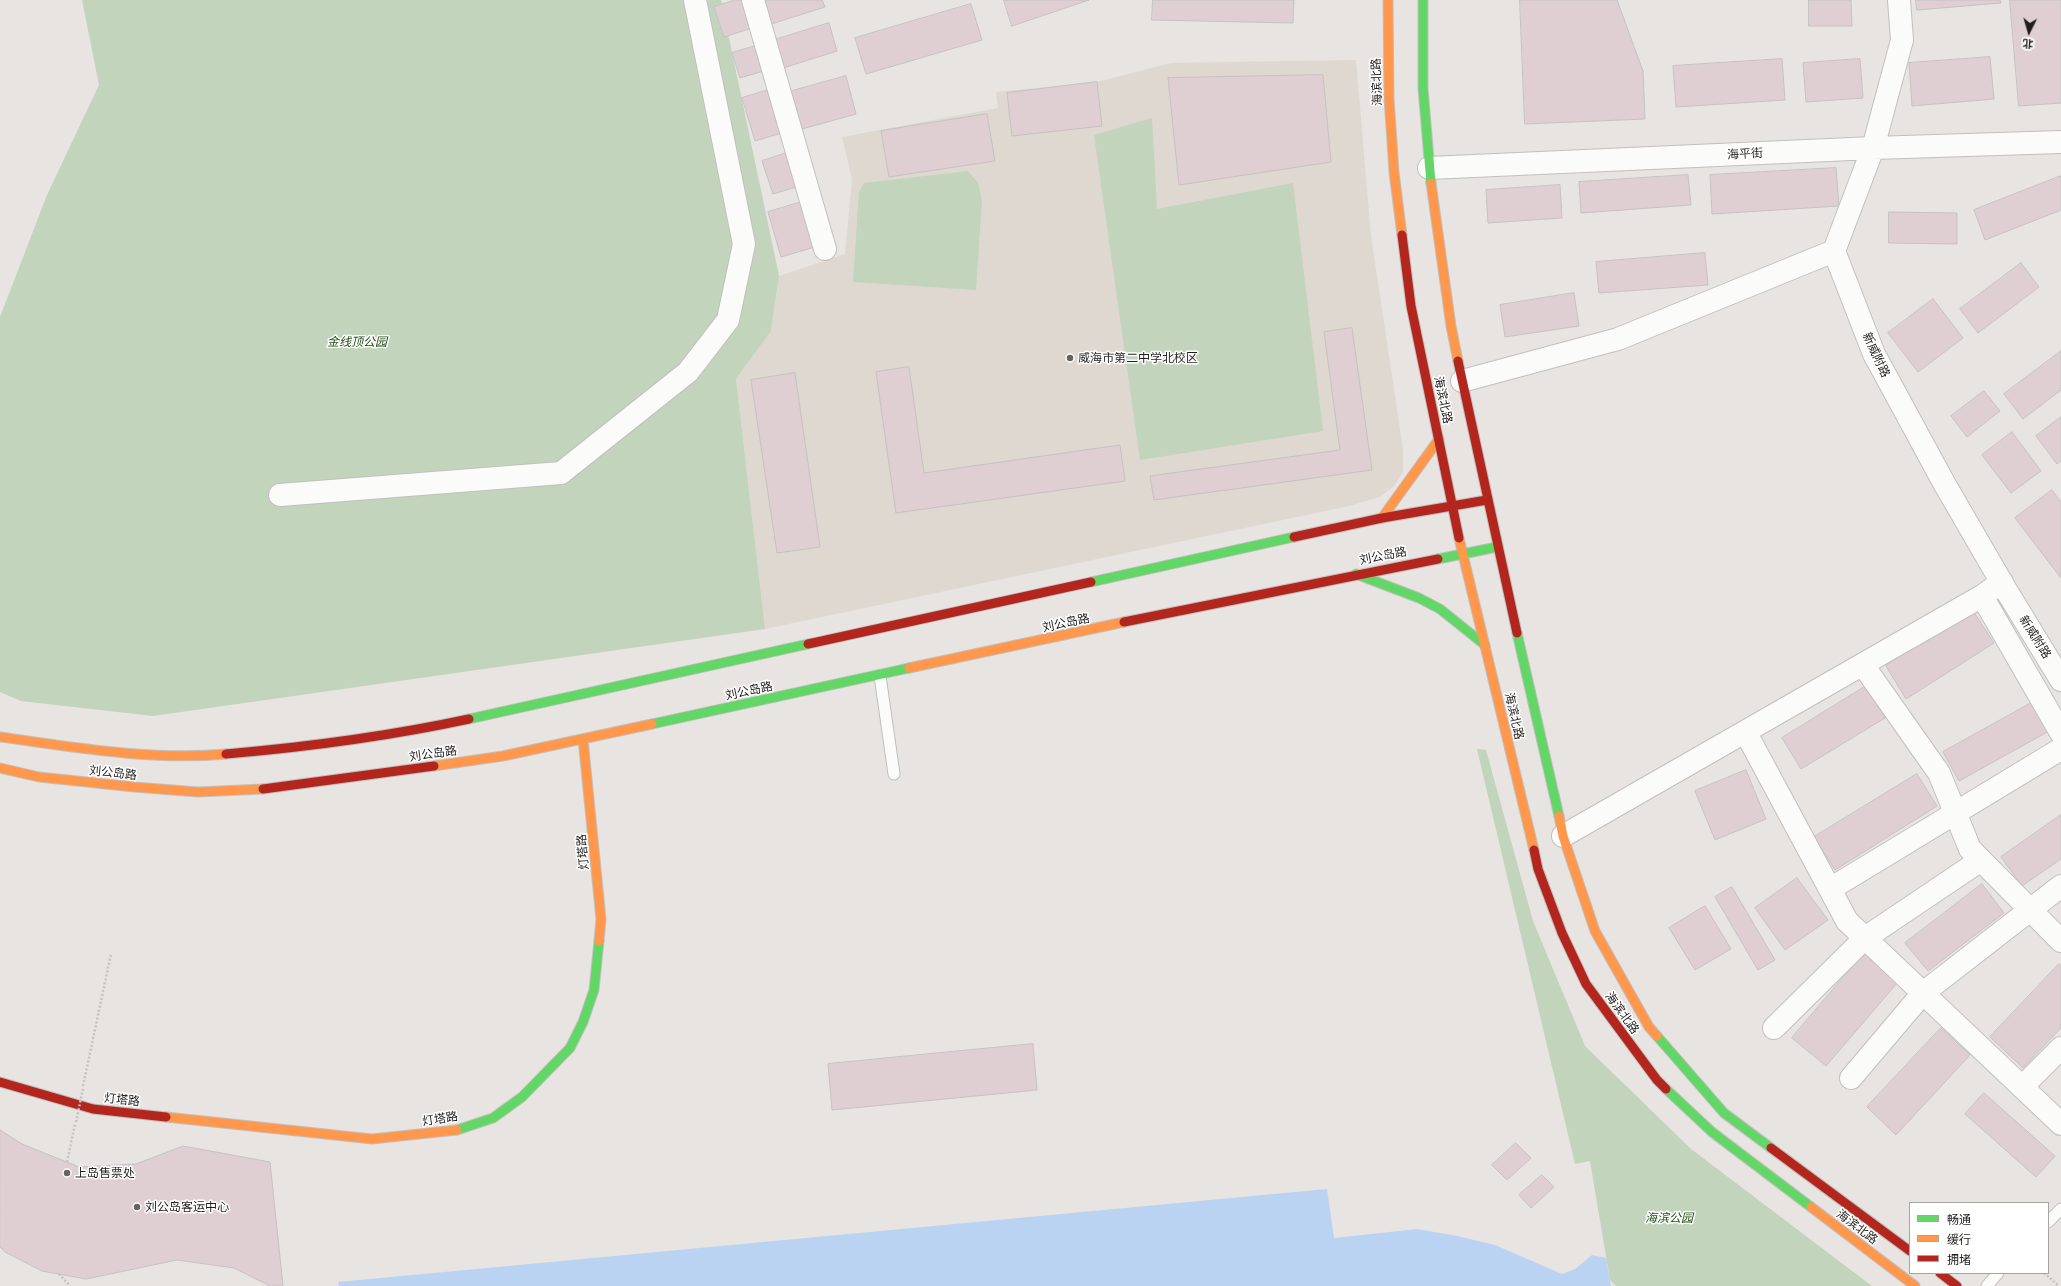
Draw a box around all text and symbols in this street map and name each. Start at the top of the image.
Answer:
north arrow [2009,12,2049,52]
text: 北 [2022,37,2034,52]
street label: 海滨北路 [1369,58,1385,106]
street label: 海平街 [1727,146,1763,162]
street label: 新威附路 [1859,330,1893,380]
park label: 金线顶公园 [327,335,387,349]
place label: 威海市第二中学北校区 [1078,351,1198,365]
marker: 威海市第二中学北校区 [1065,353,1075,363]
street label: 海滨北路 [1431,375,1455,425]
street label: 刘公岛路 [1358,544,1408,568]
street label: 刘公岛路 [1041,611,1091,635]
street label: 新威附路 [2016,613,2054,661]
street label: 刘公岛路 [724,679,774,703]
street label: 海滨北路 [1502,691,1526,741]
street label: 刘公岛路 [408,744,458,764]
street label: 刘公岛路 [88,763,138,783]
street label: 灯塔路 [574,833,592,871]
street label: 海滨北路 [1602,989,1642,1037]
street label: 灯塔路 [103,1091,141,1109]
street label: 灯塔路 [421,1109,459,1129]
place label: 上岛售票处 [75,1166,135,1180]
marker: 上岛售票处 [62,1168,72,1178]
place label: 刘公岛客运中心 [145,1200,229,1214]
marker: 刘公岛客运中心 [132,1202,142,1212]
legend [1909,1202,2049,1274]
street label: 海滨北路 [1833,1207,1881,1247]
park label: 海滨公园 [1645,1211,1693,1225]
text: 畅通 [1947,1211,1971,1227]
text: 缓行 [1947,1231,1971,1247]
text: 拥堵 [1947,1251,1971,1267]

